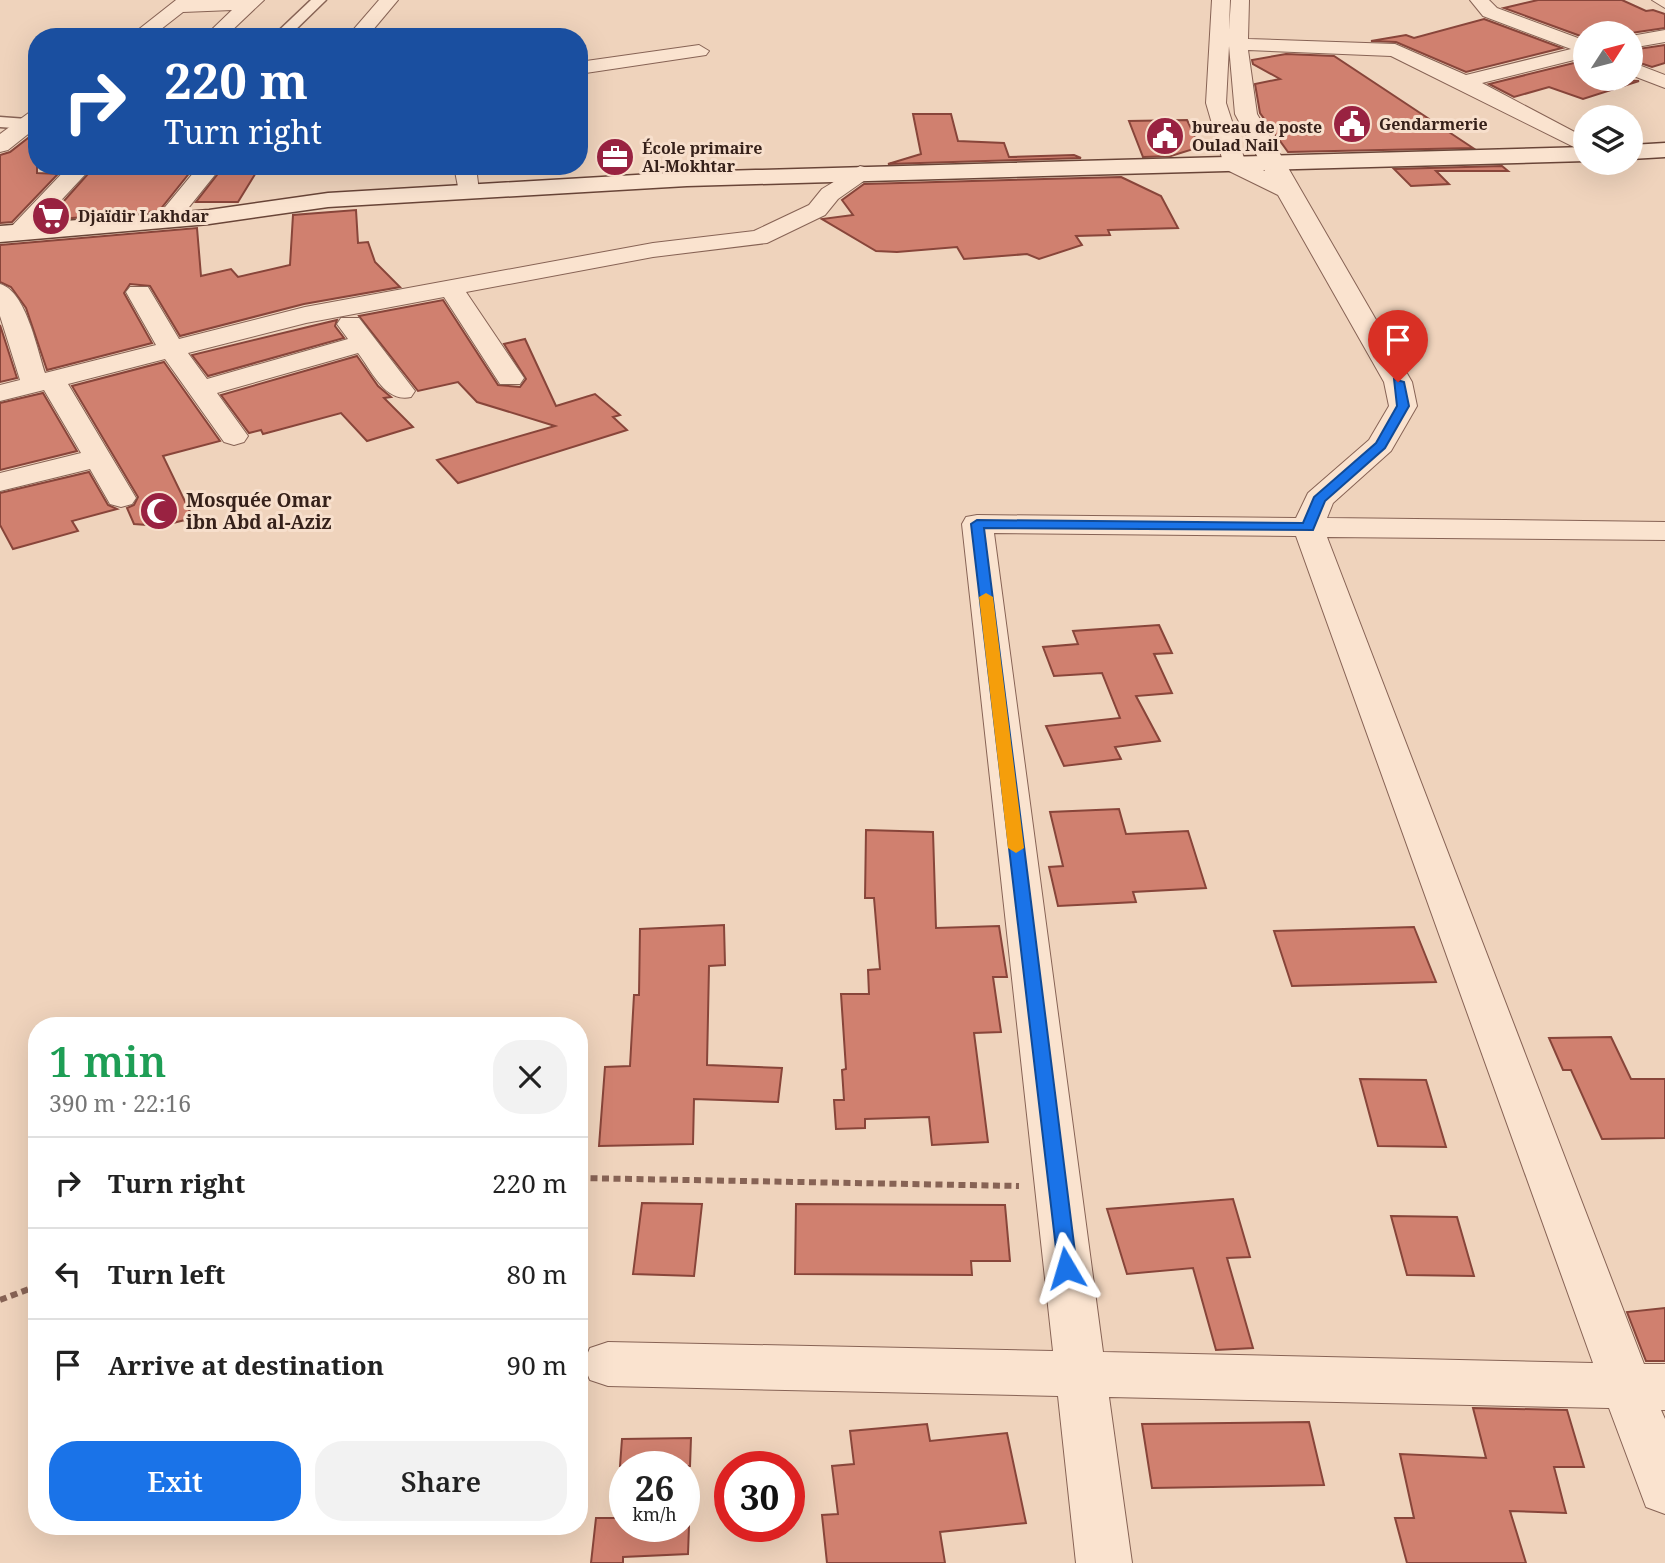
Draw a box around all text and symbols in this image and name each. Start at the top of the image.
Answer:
north arrow [1573,21,1643,91]
map controls [1573,21,1643,175]
text: 220 m [164,47,308,113]
icon: right [49,56,140,147]
public building icon: Gendarmerie [1331,103,1373,145]
button: layers [1573,105,1643,175]
text: Turn right [164,110,322,153]
place label: Gendarmerie [1379,113,1488,135]
public building icon: bureau de poste Oulad Nail [1144,115,1186,157]
place label: bureau de poste Oulad Nail [1192,116,1322,156]
office icon: École primaire Al-Mokhtar [594,136,636,178]
place label: École primaire Al-Mokhtar [642,137,763,177]
supermarket icon: Djaïdir Lakhdar [30,195,72,237]
place label: Djaïdir Lakhdar [78,205,209,227]
pin [1368,310,1428,382]
icon: arrive [1379,321,1417,359]
place label: Mosquée Omar ibn Abd al-Aziz [186,487,332,535]
mosque icon: Mosquée Omar ibn Abd al-Aziz [138,490,180,532]
text: 1 min [49,1032,166,1089]
button: close [493,1040,567,1114]
text: 390 m · 22:16 [49,1087,191,1119]
icon: right [49,1164,87,1202]
text: Turn right [108,1165,245,1201]
text: 220 m [492,1165,567,1201]
position arrow [1029,1231,1103,1305]
icon: left [49,1255,87,1293]
text: Turn left [108,1256,225,1292]
text: 80 m [507,1256,567,1292]
icon: arrive [49,1346,87,1384]
text: Arrive at destination [108,1347,384,1383]
text: 90 m [507,1347,567,1383]
button: Exit [49,1441,301,1521]
button: Share [315,1441,567,1521]
speed limit sign: 30 [714,1451,805,1542]
text: 26 [635,1464,674,1511]
text: km/h [632,1502,677,1526]

